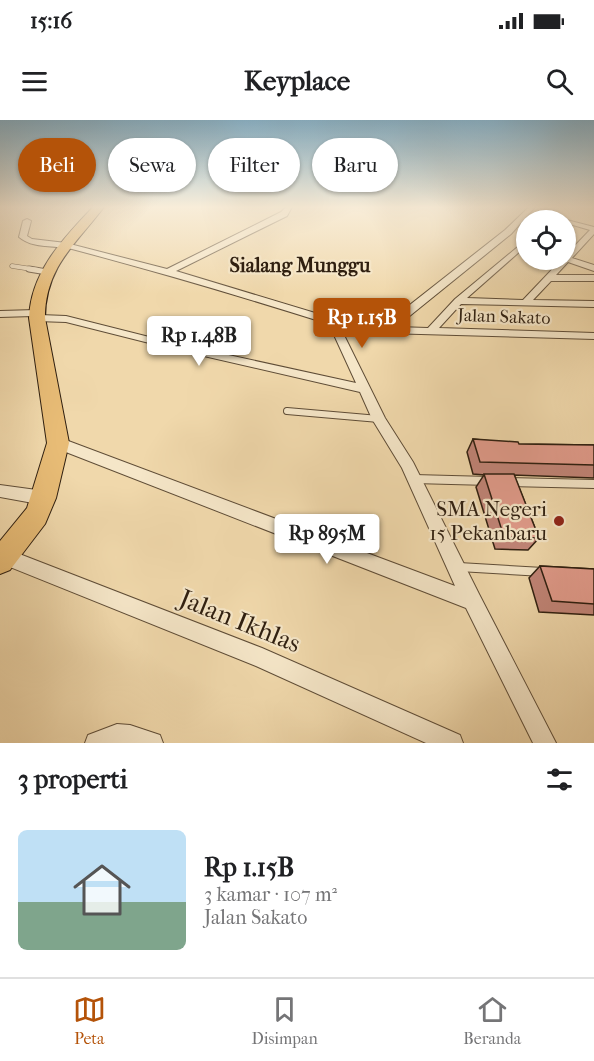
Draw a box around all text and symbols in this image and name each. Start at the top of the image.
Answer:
text: 15:16 [30,8,72,34]
icon: menu [18,65,51,98]
text: Keyplace [244,65,350,97]
icon: search [543,65,576,98]
chip: Beli [18,138,96,192]
chip: Sewa [108,138,196,192]
chip: Filter [208,138,300,192]
chip: Baru [312,138,398,192]
map controls [516,210,576,270]
button: locate [516,210,576,270]
district label: Sialang Munggu [230,254,371,277]
pin: Rp 1.15B [300,298,424,349]
street label: Jalan Sakato [455,305,551,329]
text: Rp 1.15B [327,306,397,329]
pin: Rp 1.48B [137,316,261,367]
text: Rp 1.48B [161,324,237,347]
place label: SMA Negeri 15 Pekanbaru [429,497,547,545]
pin: Rp 895M [272,514,382,565]
marker: SMA Negeri 15 Pekanbaru [552,514,566,528]
text: Rp 895M [288,522,366,545]
street label: Jalan Ikhlas [173,582,305,659]
icon: filters [543,763,576,796]
text: 3 properti [18,764,127,795]
text: Rp 1.15B [204,852,294,883]
icon: home [66,854,138,926]
text: 3 kamar · 107 m² [204,883,337,906]
text: Jalan Sakato [204,906,307,929]
tab: Peta [73,993,106,1048]
tab: Disimpan [251,993,318,1048]
tab: Beranda [463,993,521,1048]

